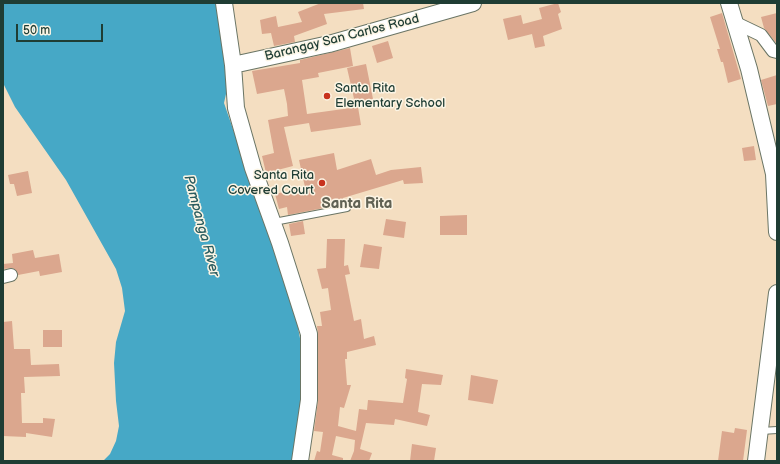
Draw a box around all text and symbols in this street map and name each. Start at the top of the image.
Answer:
street label: Barangay San Carlos Road [263,11,421,65]
scale bar [18,16,105,42]
text: 50 m [23,23,50,38]
place label: Santa Rita Elementary School [335,81,445,112]
marker: Santa Rita Elementary School [322,91,332,101]
place label: Santa Rita Covered Court [228,168,314,199]
water label: Pampanga River [179,174,223,278]
marker: Santa Rita Covered Court [317,178,327,188]
district label: Santa Rita [322,195,392,213]

